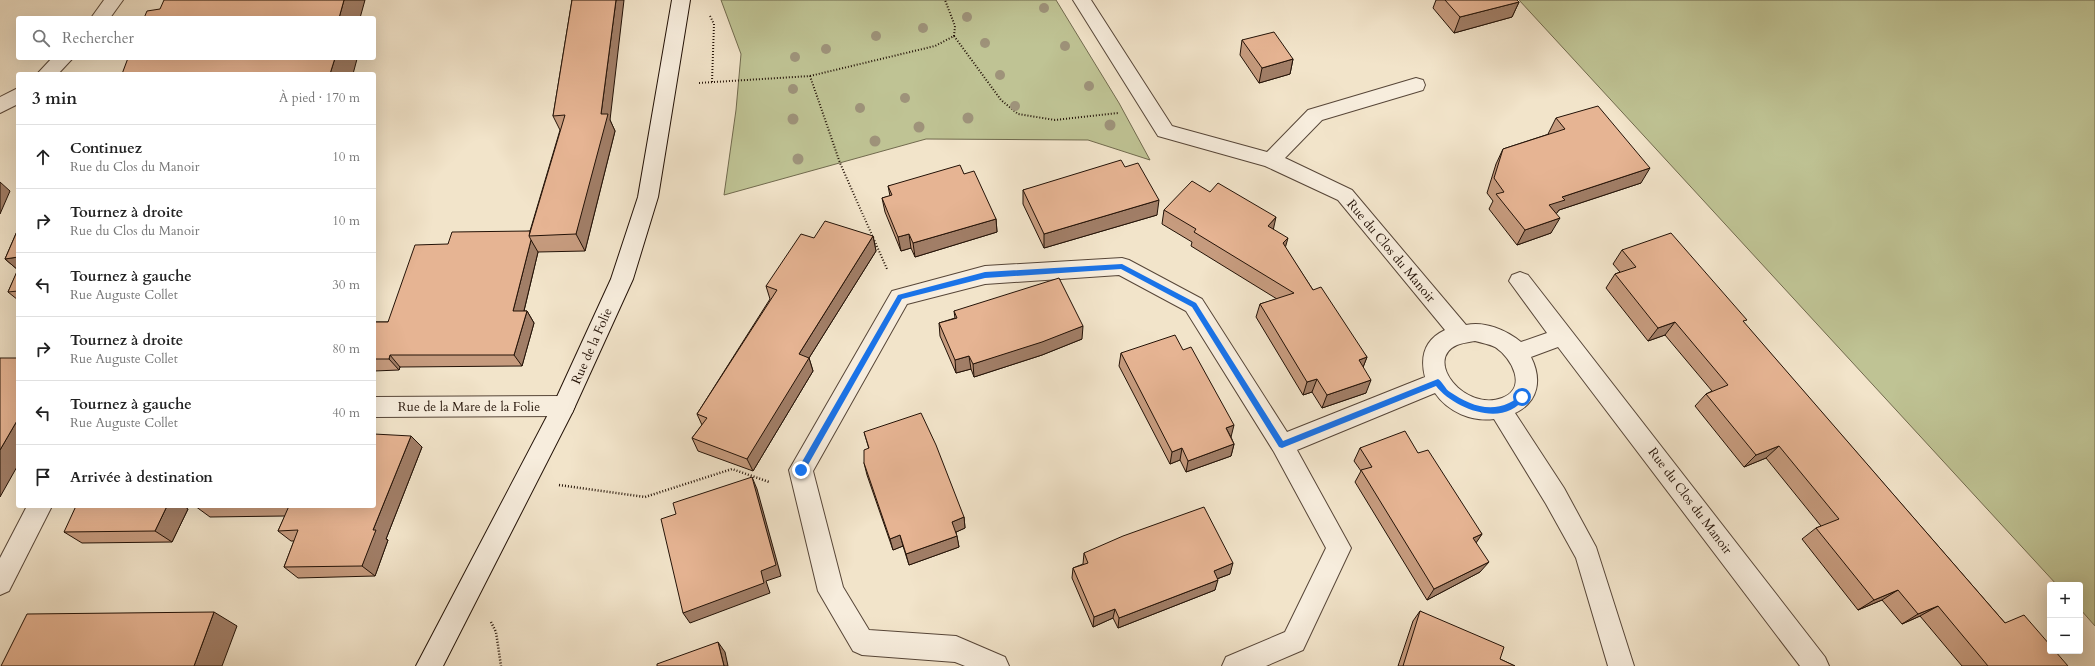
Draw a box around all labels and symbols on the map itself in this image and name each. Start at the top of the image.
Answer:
street label: Rue du Clos du Manoir [1343,196,1440,307]
street label: Rue de la Folie [567,305,617,387]
route start [1513,388,1531,406]
street label: Rue de la Mare de la Folie [398,398,540,416]
street label: Rue du Clos du Manoir [1644,444,1736,558]
route end [792,461,810,479]

